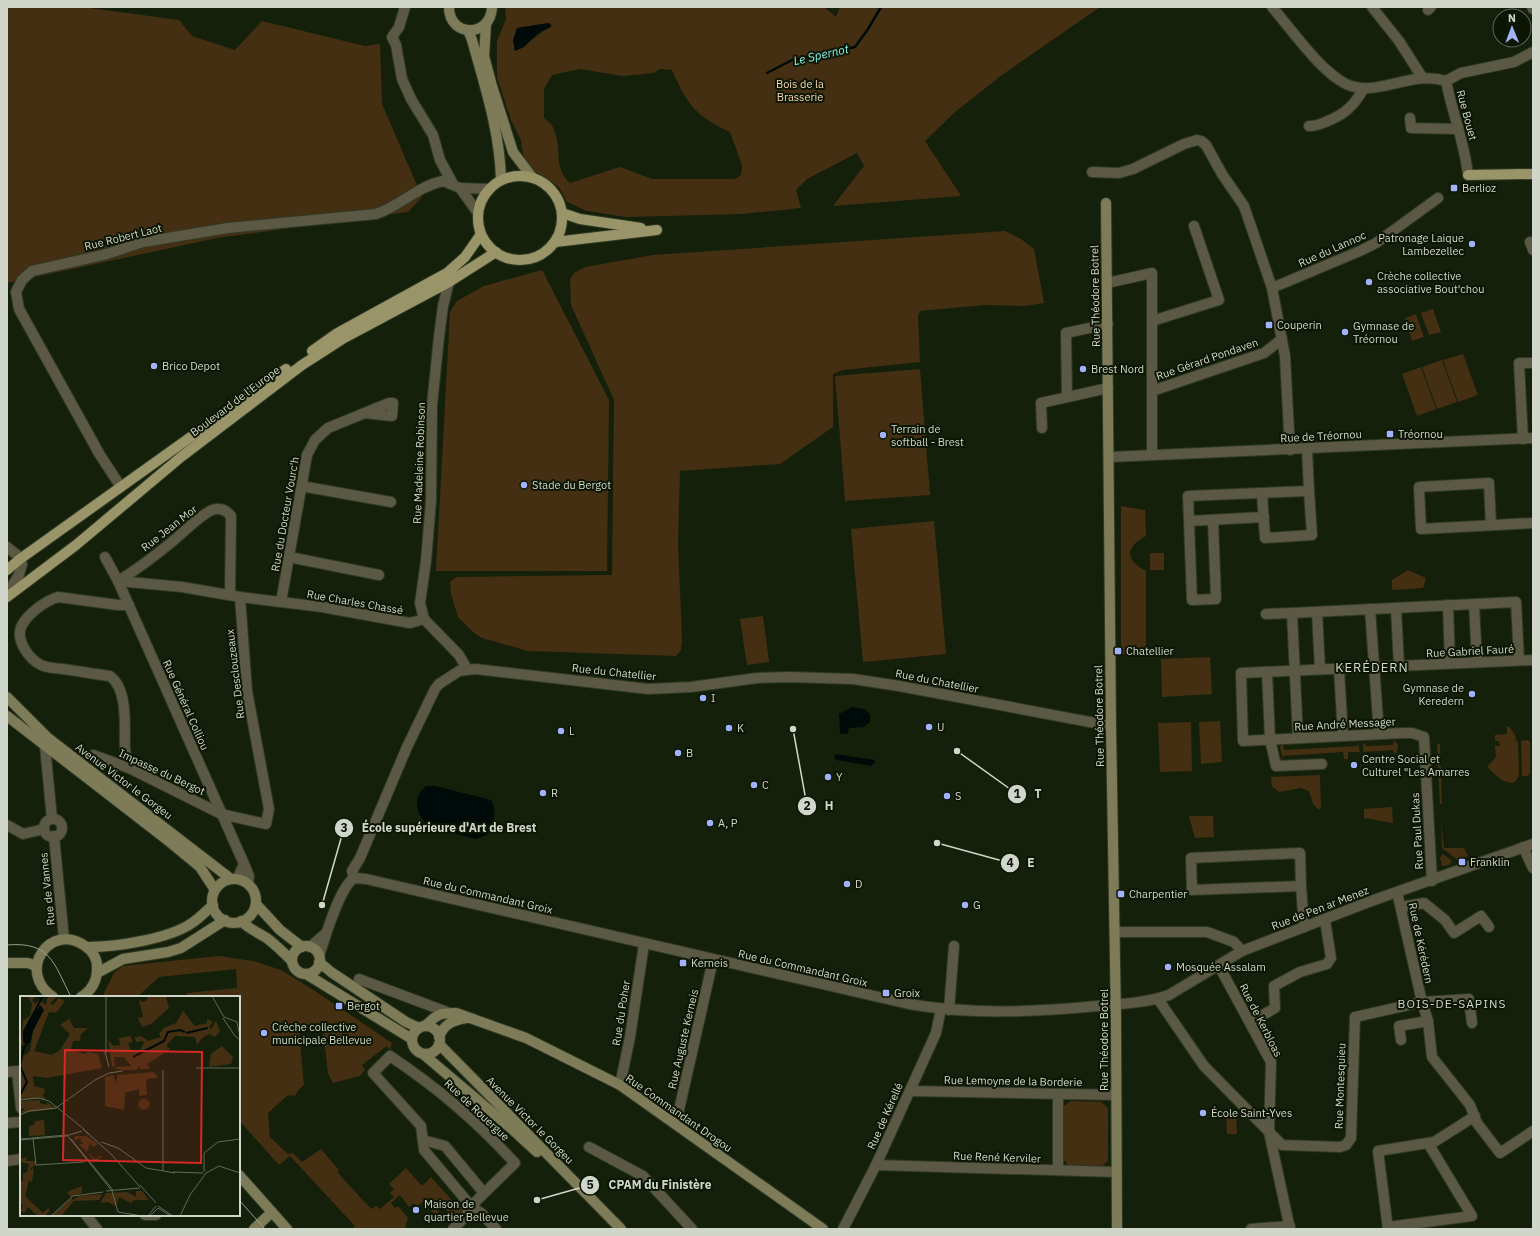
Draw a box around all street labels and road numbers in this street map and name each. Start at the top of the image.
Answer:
street label: Rue Bouet [1454,88,1480,142]
street label: Rue Robert Laot [83,221,163,253]
street label: Rue du Lannoc [1296,228,1368,270]
street label: Rue Théodore Botrel [1087,245,1103,347]
street label: Rue Gérard Pondaven [1154,335,1260,383]
street label: Boulevard de l'Europe [187,363,283,439]
street label: Rue Madeleine Robinson [410,402,428,524]
street label: Rue de Tréornou [1280,427,1362,445]
street label: Rue du Docteur Vourc'h [268,456,302,572]
street label: Rue Jean Mor [138,502,200,554]
street label: Rue Charles Chassé [306,587,404,617]
street label: Rue Desclouzeaux [222,628,247,720]
street label: Rue Gabriel Fauré [1426,642,1514,660]
street label: Rue Général Colliou [160,658,212,752]
street label: Rue du Chatellier [571,661,657,683]
street label: Rue Théodore Botrel [1091,665,1107,767]
street label: Rue du Chatellier [894,666,980,696]
street label: Rue André Messager [1294,714,1396,734]
street label: Avenue Victor le Gorgeu [73,740,175,822]
street label: Impasse du Bergot [117,746,207,798]
street label: Rue Paul Dukas [1408,792,1426,870]
street label: Rue de Vannes [36,852,58,926]
street label: Rue du Commandant Groix [422,873,555,917]
street label: Rue de Pen ar Menez [1269,883,1371,933]
street label: Rue de Kérédern [1406,901,1436,985]
street label: Rue du Commandant Groix [737,946,870,990]
street label: Rue du Poher [609,979,633,1047]
street label: Rue de Kerbloas [1236,981,1286,1059]
street label: Rue Auguste Kerneis [665,988,701,1090]
street label: Rue Théodore Botrel [1097,989,1111,1091]
street label: Rue Montesquieu [1332,1043,1348,1129]
street label: Rue Commandant Drogou [623,1071,735,1155]
street label: Avenue Victor le Gorgeu [483,1073,577,1167]
street label: Rue Lemoyne de la Borderie [944,1073,1082,1089]
street label: Rue de Rouergue [441,1076,513,1144]
street label: Rue de Kérellé [864,1080,906,1152]
street label: Rue René Kerviler [953,1148,1041,1166]

